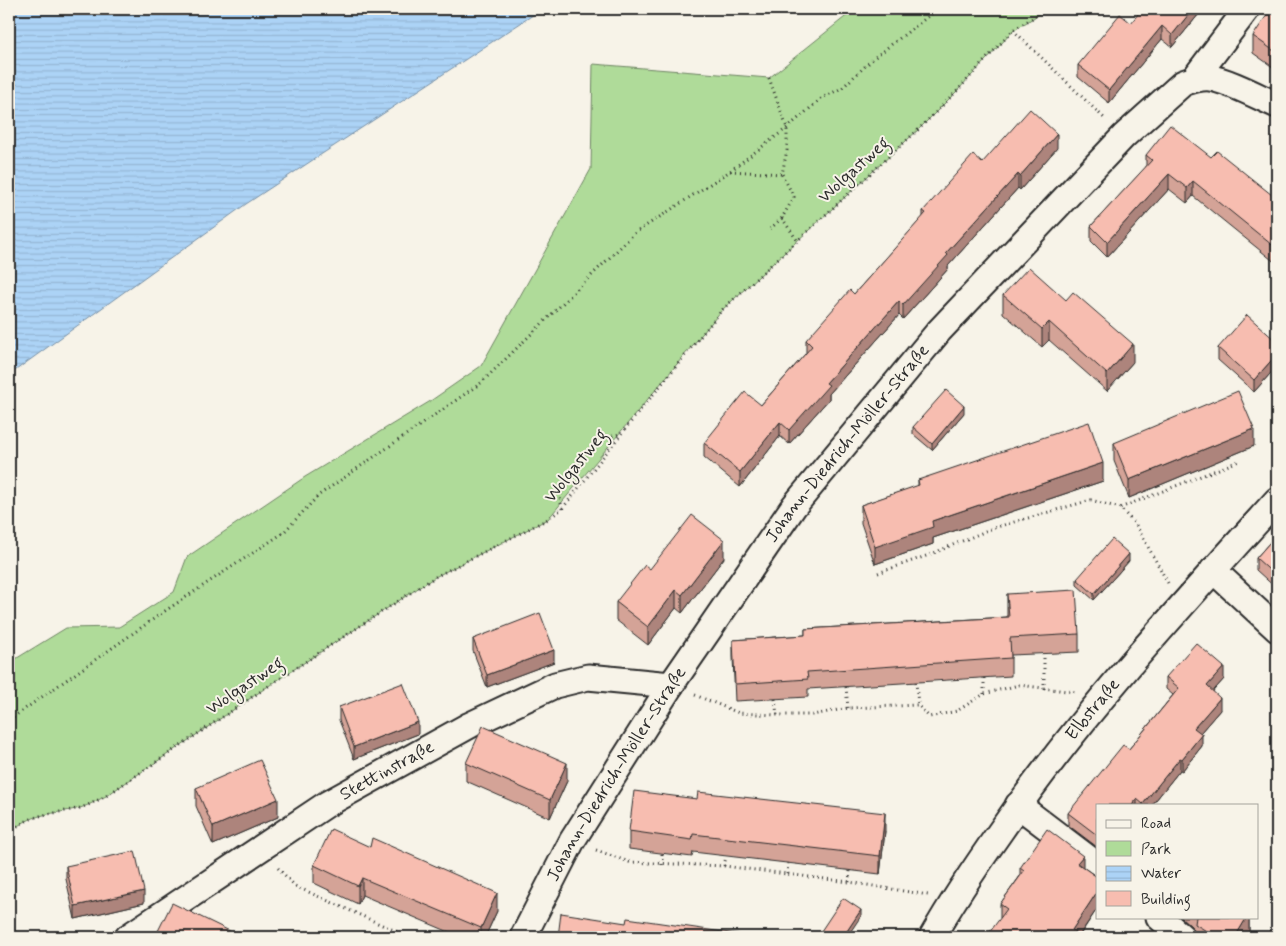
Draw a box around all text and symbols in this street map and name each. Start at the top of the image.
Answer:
street label: Wolgastweg [813,131,896,210]
street label: Johann-Diedrich-Möller-Straße [760,339,935,547]
street label: Wolgastweg [539,424,615,509]
street label: Wolgastweg [202,651,290,722]
street label: Johann-Diedrich-Möller-Straße [541,662,692,886]
street label: Elbstraße [1060,673,1126,745]
street label: Stettinstraße [336,735,439,807]
legend [1096,804,1258,918]
text: Road [1141,814,1171,834]
text: Park [1141,840,1171,860]
text: Water [1141,864,1181,884]
text: Building [1141,890,1191,911]

